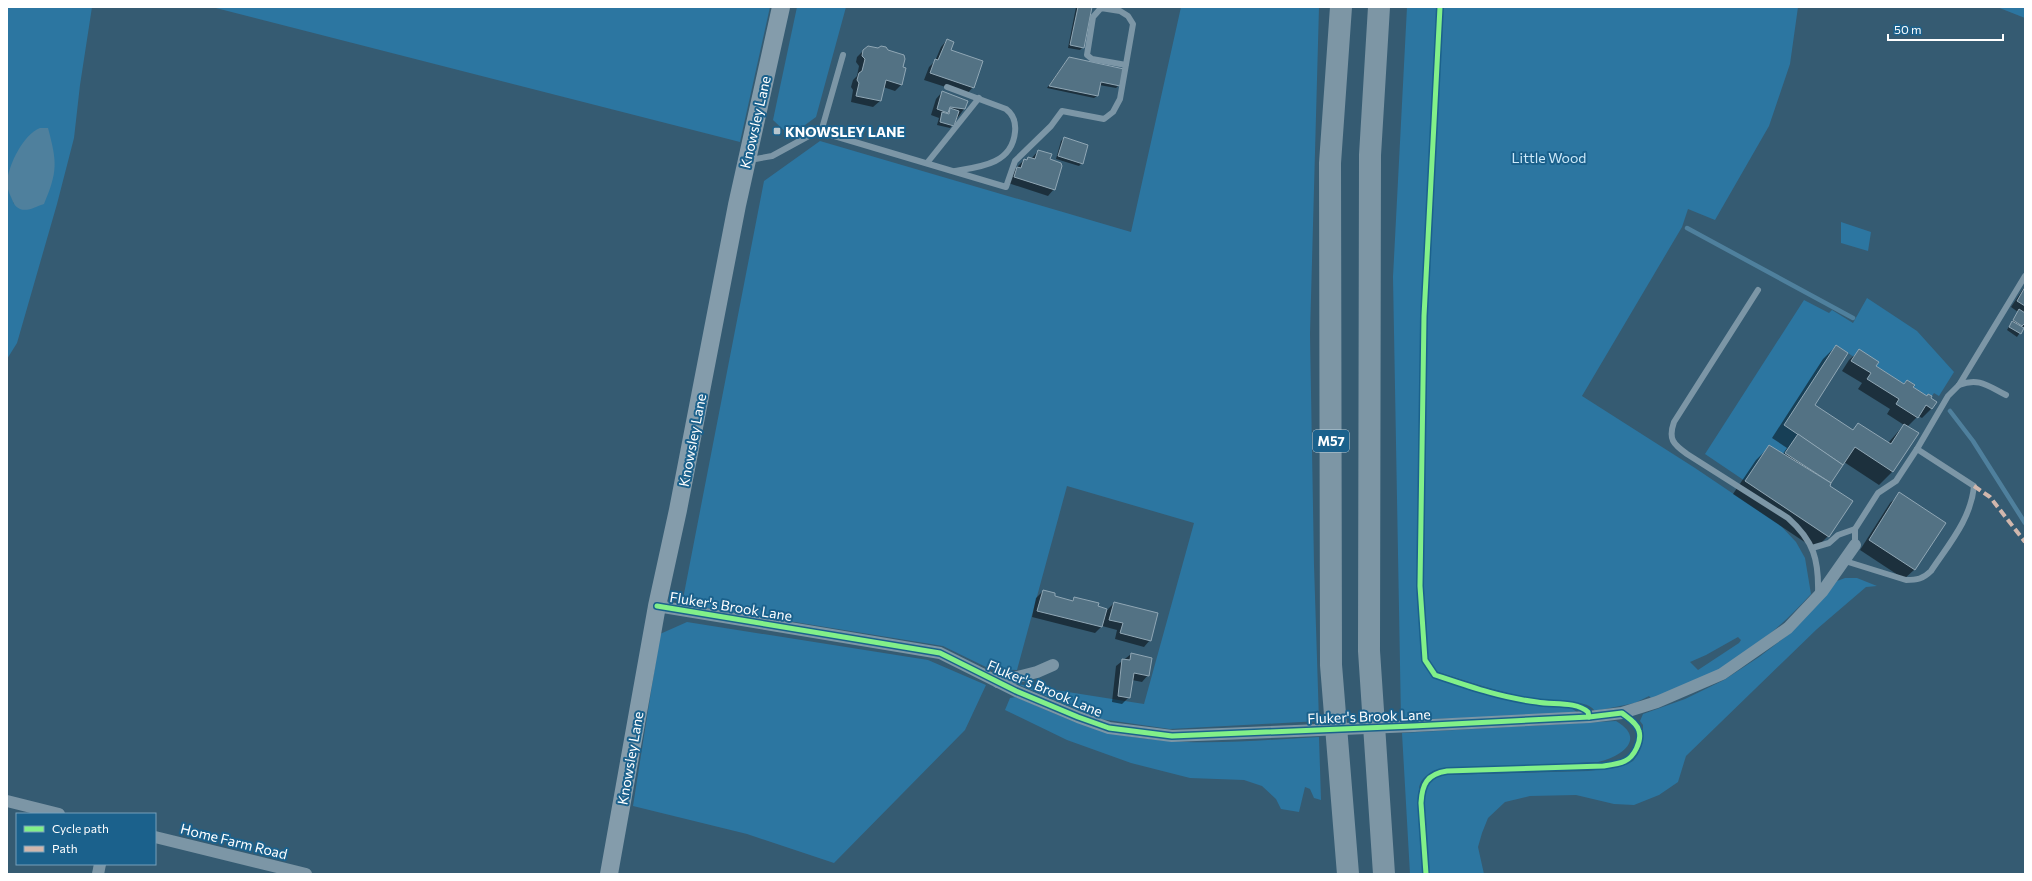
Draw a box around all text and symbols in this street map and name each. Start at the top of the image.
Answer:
scale bar [1888,16,2003,42]
text: 50 m [1894,22,1922,36]
street label: Knowsley Lane [736,74,774,170]
place label: KNOWSLEY LANE [785,123,905,140]
marker: KNOWSLEY LANE [772,126,782,136]
park label: Little Wood [1512,149,1586,166]
street label: Knowsley Lane [675,392,709,488]
road number: M57 [1313,430,1349,452]
street label: Fluker's Brook Lane [669,588,793,624]
street label: Fluker's Brook Lane [985,656,1105,720]
street label: Fluker's Brook Lane [1307,705,1431,727]
street label: Knowsley Lane [613,710,647,806]
legend [16,813,156,865]
street label: Home Farm Road [179,820,289,862]
text: Cycle path [52,821,109,835]
text: Path [52,841,78,855]

